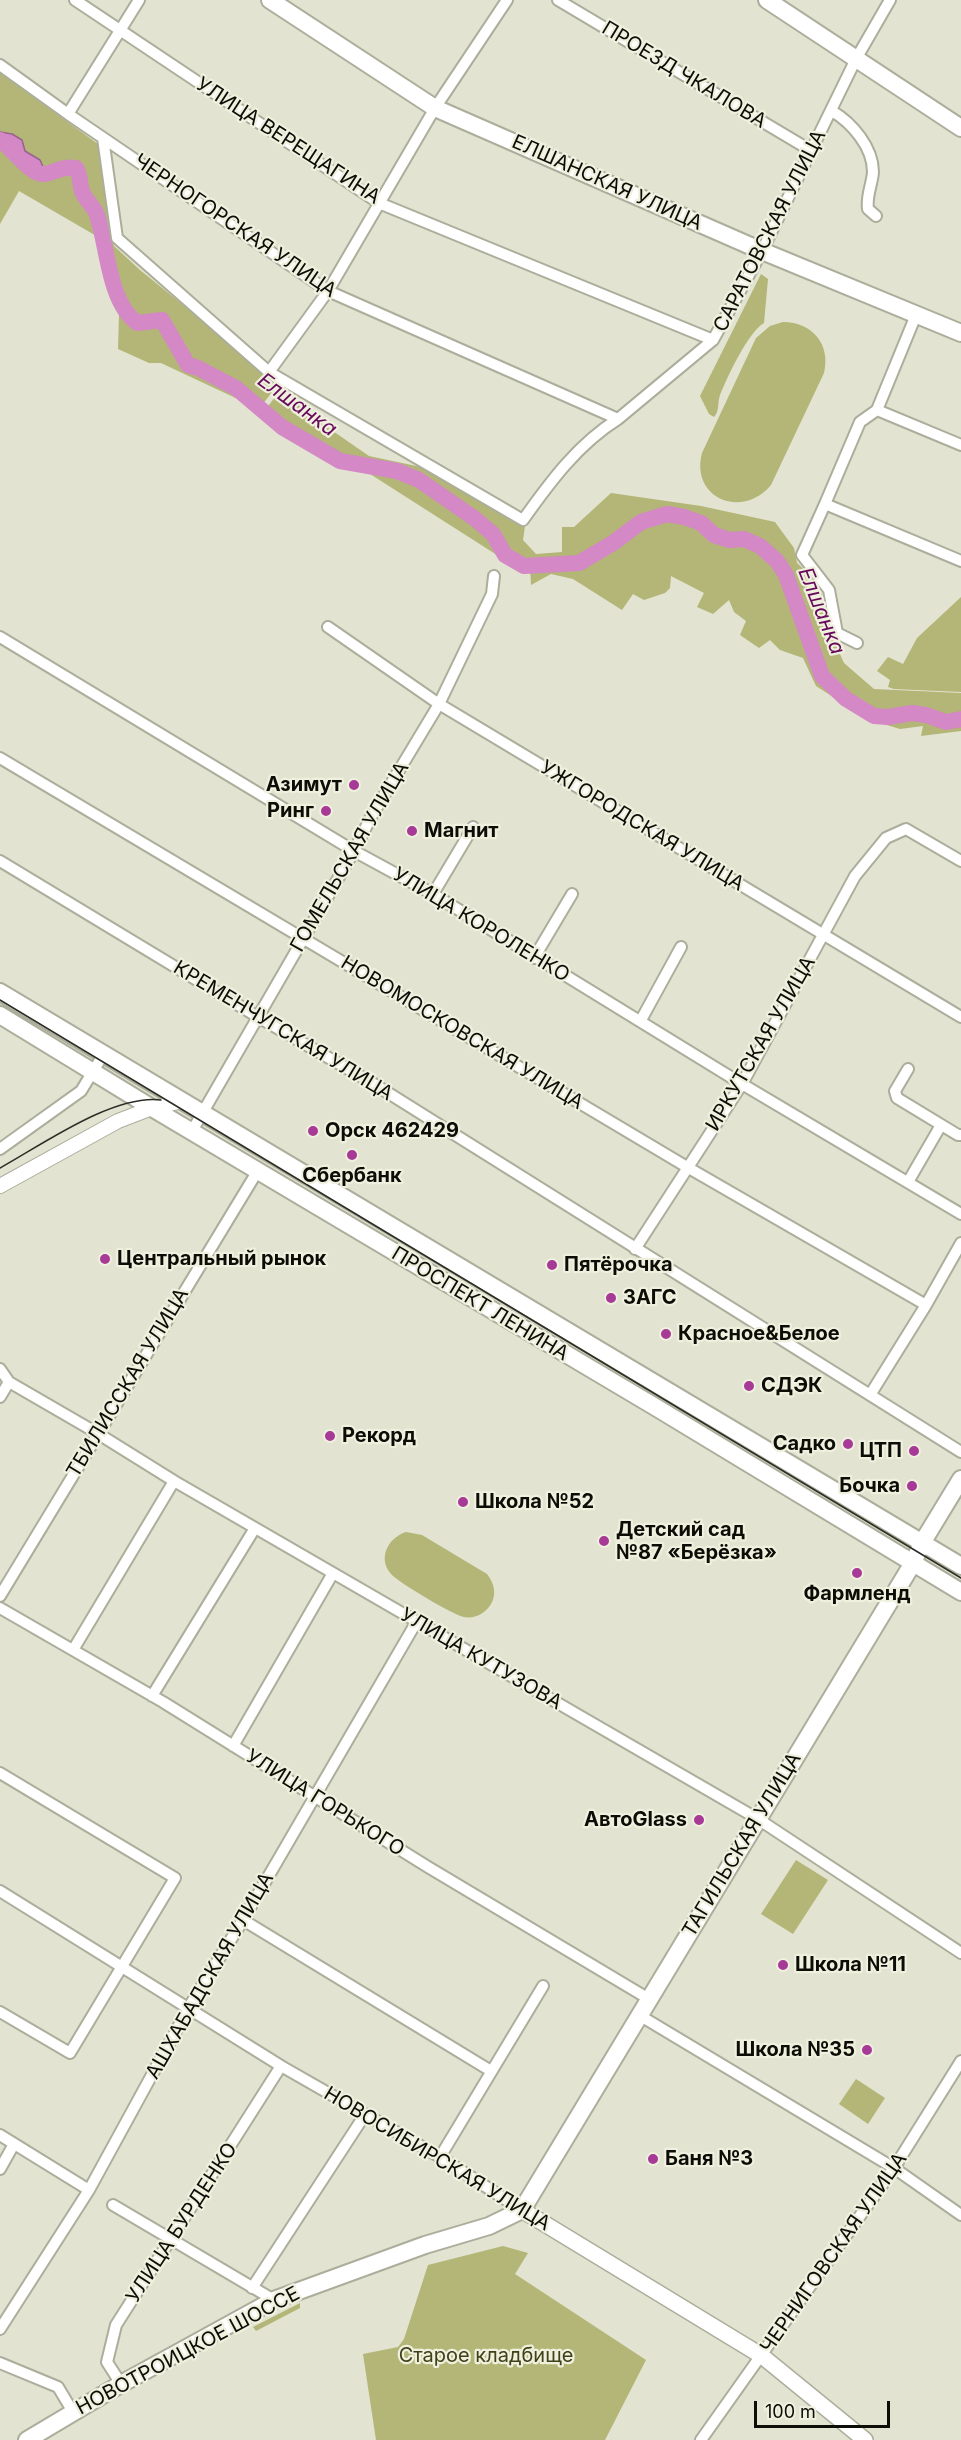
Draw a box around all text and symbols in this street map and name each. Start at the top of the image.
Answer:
street label: ПРОЕЗД ЧКАЛОВА [597,16,771,134]
street label: УЛИЦА ВЕРЕЩАГИНА [191,72,385,210]
street label: САРАТОВСКАЯ УЛИЦА [709,126,831,336]
street label: ЕЛШАНСКАЯ УЛИЦА [508,130,706,236]
street label: ЧЕРНОГОРСКАЯ УЛИЦА [129,149,341,303]
water label: Елшанка [253,368,341,442]
water label: Елшанка [792,564,850,658]
street label: УЖГОРОДСКАЯ УЛИЦА [536,756,748,896]
street label: ГОМЕЛЬСКАЯ УЛИЦА [286,758,414,956]
place label: Азимут [266,773,342,797]
marker: Азимут [347,778,361,792]
place label: Ринг [267,799,314,823]
marker: Ринг [319,804,333,818]
place label: Магнит [424,819,499,843]
marker: Магнит [405,824,419,838]
street label: УЛИЦА КОРОЛЕНКО [388,863,574,987]
street label: НОВОМОСКОВСКАЯ УЛИЦА [336,951,588,1115]
street label: ИРКУТСКАЯ УЛИЦА [701,952,821,1136]
street label: КРЕМЕНЧУГСКАЯ УЛИЦА [169,956,397,1106]
place label: Орск 462429 [325,1119,459,1143]
marker: Орск 462429 [306,1124,320,1138]
marker: Сбербанк [345,1148,359,1162]
place label: Сбербанк [302,1164,402,1188]
street label: ПРОСПЕКТ ЛЕНИНА [387,1242,573,1366]
place label: Центральный рынок [117,1247,326,1271]
marker: Центральный рынок [98,1252,112,1266]
place label: Пятёрочка [564,1253,672,1277]
marker: Пятёрочка [545,1258,559,1272]
street label: ТБИЛИССКАЯ УЛИЦА [62,1284,194,1482]
place label: ЗАГС [623,1286,677,1310]
marker: ЗАГС [604,1291,618,1305]
place label: Красное&Белое [678,1322,840,1346]
marker: Красное&Белое [659,1327,673,1341]
place label: СДЭК [761,1374,822,1398]
marker: СДЭК [742,1379,756,1393]
place label: Рекорд [342,1424,416,1448]
marker: Рекорд [323,1429,337,1443]
place label: Садко [773,1432,836,1456]
marker: Садко [841,1437,855,1451]
place label: ЦТП [860,1439,902,1463]
marker: ЦТП [907,1444,921,1458]
place label: Бочка [839,1474,900,1498]
marker: Бочка [905,1479,919,1493]
place label: Школа №52 [475,1490,594,1514]
marker: Школа №52 [456,1495,470,1509]
place label: Детский сад №87 «Берёзка» [616,1518,777,1565]
marker: Детский сад №87 «Берёзка» [597,1534,611,1548]
marker: Фармленд [850,1566,864,1580]
place label: Фармленд [804,1582,910,1606]
street label: УЛИЦА КУТУЗОВА [396,1603,566,1715]
street label: УЛИЦА ГОРЬКОГО [241,1744,409,1862]
street label: ТАГИЛЬСКАЯ УЛИЦА [677,1748,807,1942]
place label: АвтоGlass [584,1808,687,1832]
marker: АвтоGlass [692,1813,706,1827]
street label: АШХАБАДСКАЯ УЛИЦА [141,1868,279,2084]
place label: Школа №11 [795,1953,906,1977]
marker: Школа №11 [776,1958,790,1972]
place label: Школа №35 [736,2038,855,2062]
marker: Школа №35 [860,2043,874,2057]
street label: НОВОСИБИРСКАЯ УЛИЦА [319,2082,555,2236]
street label: УЛИЦА БУРДЕНКО [121,2138,243,2308]
place label: Баня №3 [665,2147,753,2171]
street label: ЧЕРНИГОВСКАЯ УЛИЦА [756,2148,912,2358]
marker: Баня №3 [646,2152,660,2166]
street label: НОВОТРОИЦКОЕ ШОССЕ [72,2282,304,2420]
park label: Старое кладбище [399,2344,573,2368]
scale bar [757,2389,894,2427]
text: 100 m [765,2401,816,2422]

